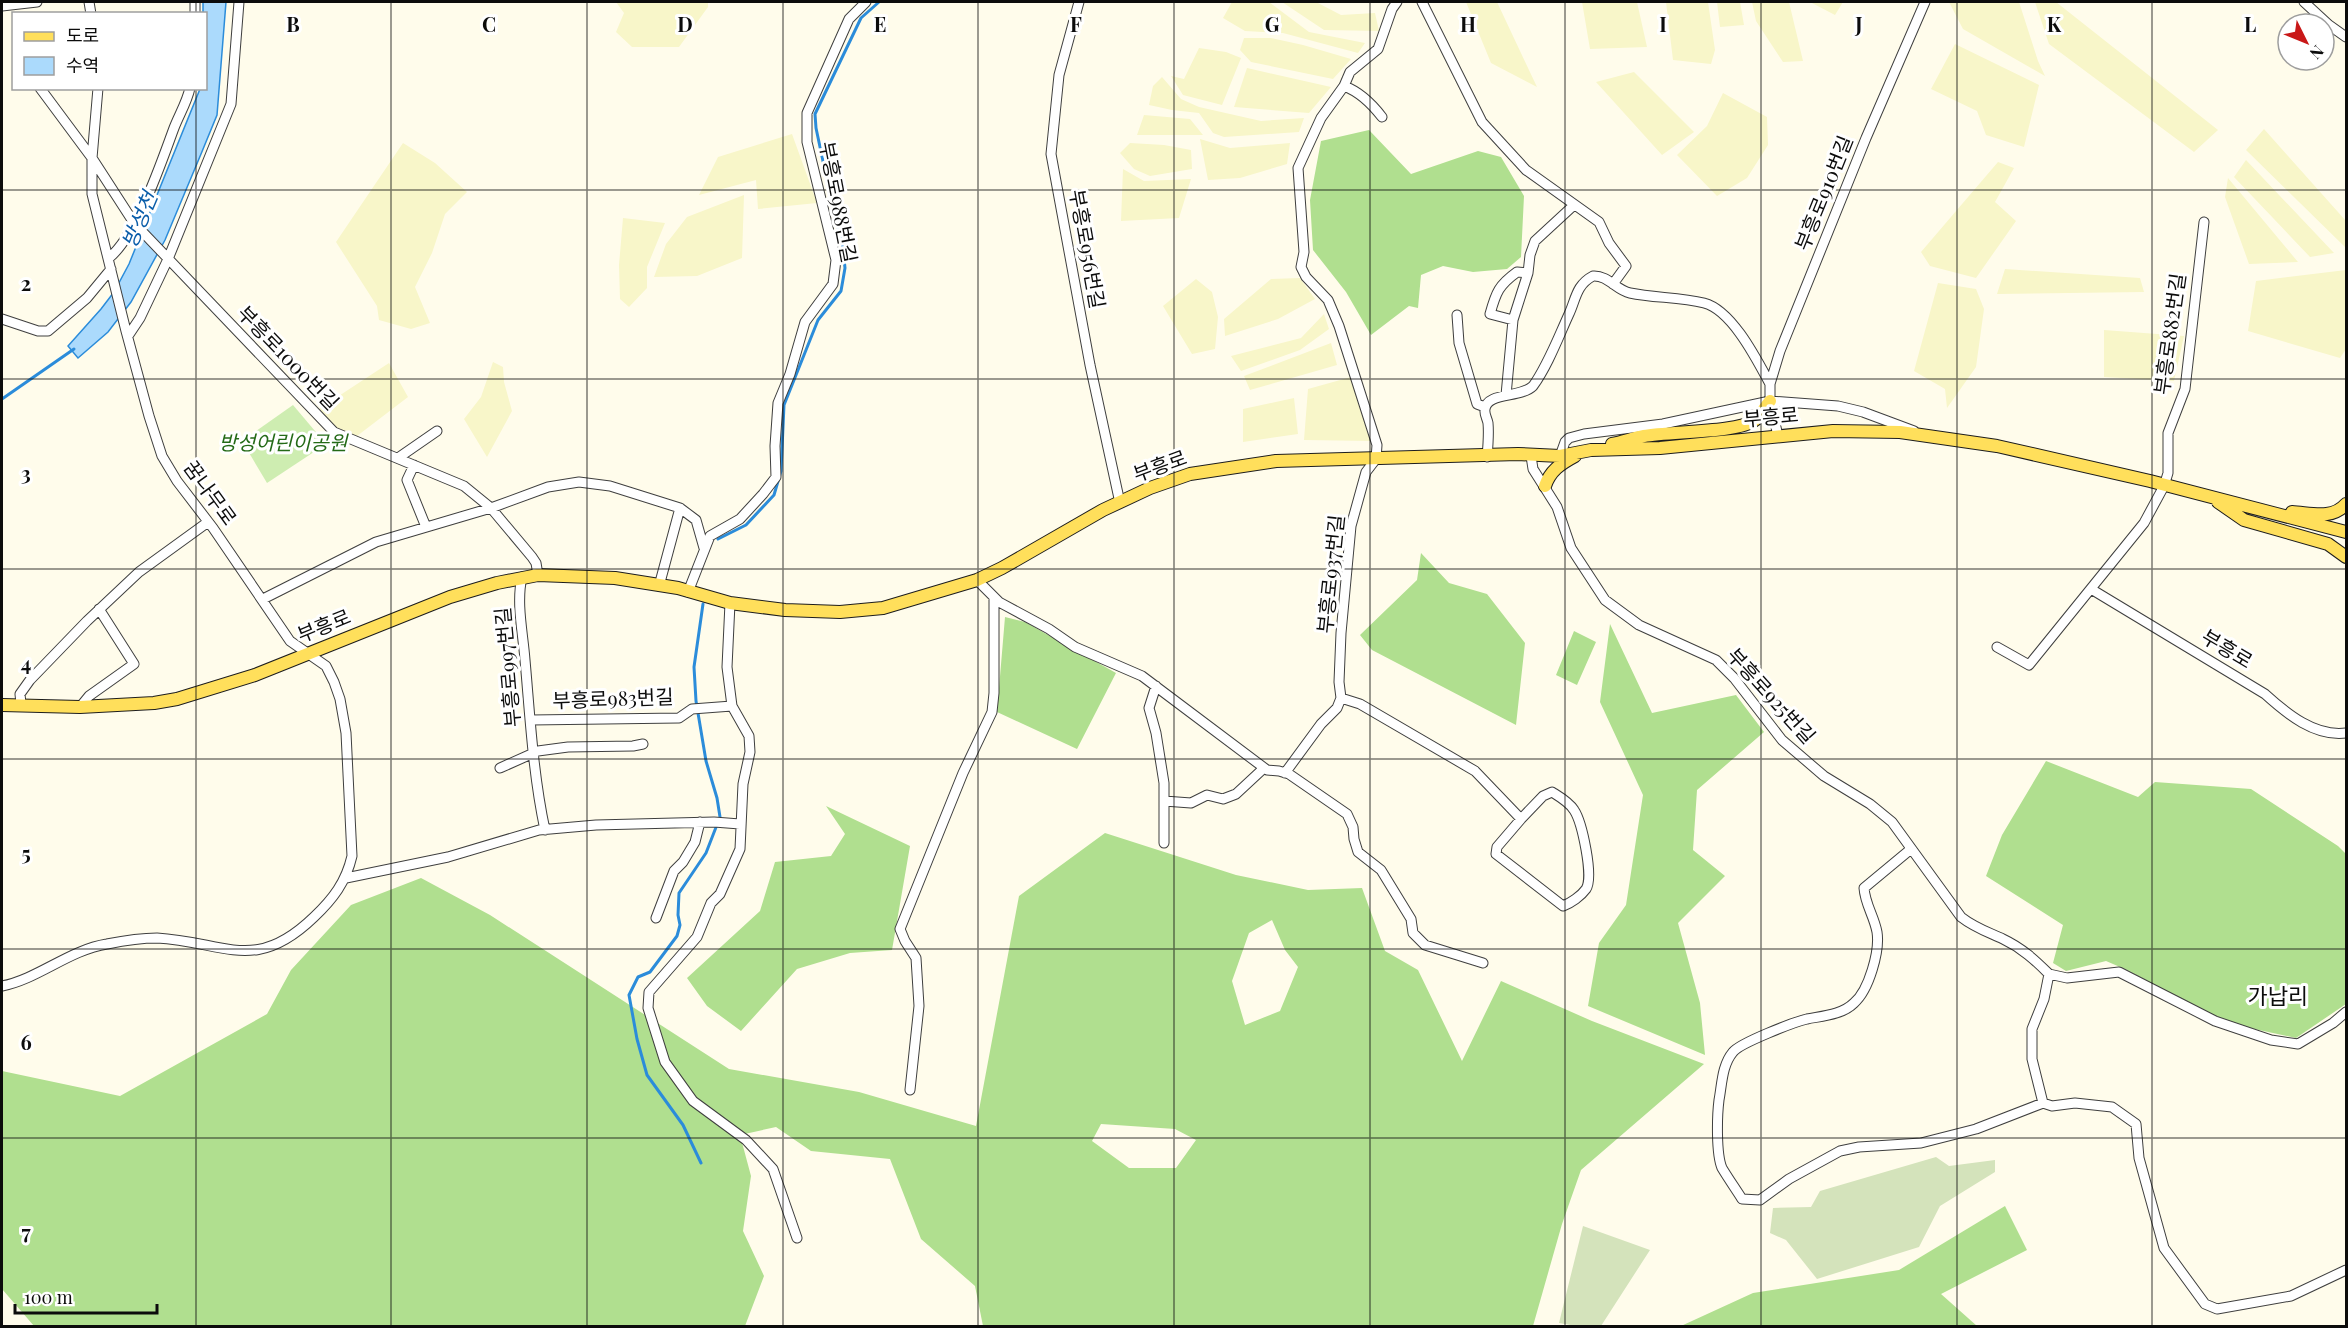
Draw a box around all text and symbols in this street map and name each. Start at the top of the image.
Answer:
text: B [286,10,300,37]
text: C [482,10,496,37]
text: D [677,10,693,37]
text: E [874,10,886,37]
text: F [1070,10,1082,37]
text: G [1265,10,1280,37]
text: H [1460,10,1476,37]
text: I [1659,10,1667,37]
text: J [1854,10,1863,37]
text: K [2047,10,2062,37]
text: L [2244,10,2256,37]
legend [12,12,207,90]
north arrow [2276,12,2336,72]
text: 도로 [66,23,99,47]
text: N [2305,41,2329,64]
text: 수역 [66,53,99,77]
street label: 부흥로910번길 [1787,131,1858,254]
street label: 부흥로988번길 [814,139,864,265]
water label: 방성천 [114,185,163,251]
street label: 부흥로956번길 [1065,187,1112,311]
text: 2 [21,269,31,296]
street label: 부흥로882번길 [2147,271,2190,396]
street label: 부흥로1000번길 [232,299,346,415]
street label: 부흥로 [1742,400,1800,431]
park label: 방성어린이공원 [219,428,349,455]
street label: 부흥로 [1129,442,1190,487]
street label: 꿈나무로 [179,454,244,530]
text: 3 [21,459,31,486]
street label: 부흥로937번길 [1310,513,1349,635]
street label: 부흥로 [293,602,354,647]
street label: 부흥로997번길 [488,606,525,728]
street label: 부흥로 [2197,622,2258,674]
street label: 부흥로925번길 [1722,641,1822,749]
text: 4 [21,649,31,676]
street label: 부흥로983번길 [552,682,674,713]
text: 5 [21,839,31,866]
district label: 가납리 [2248,980,2308,1010]
text: 6 [20,1028,32,1055]
text: 7 [21,1218,31,1245]
scale bar [15,1277,158,1315]
text: 100 m [24,1285,73,1309]

